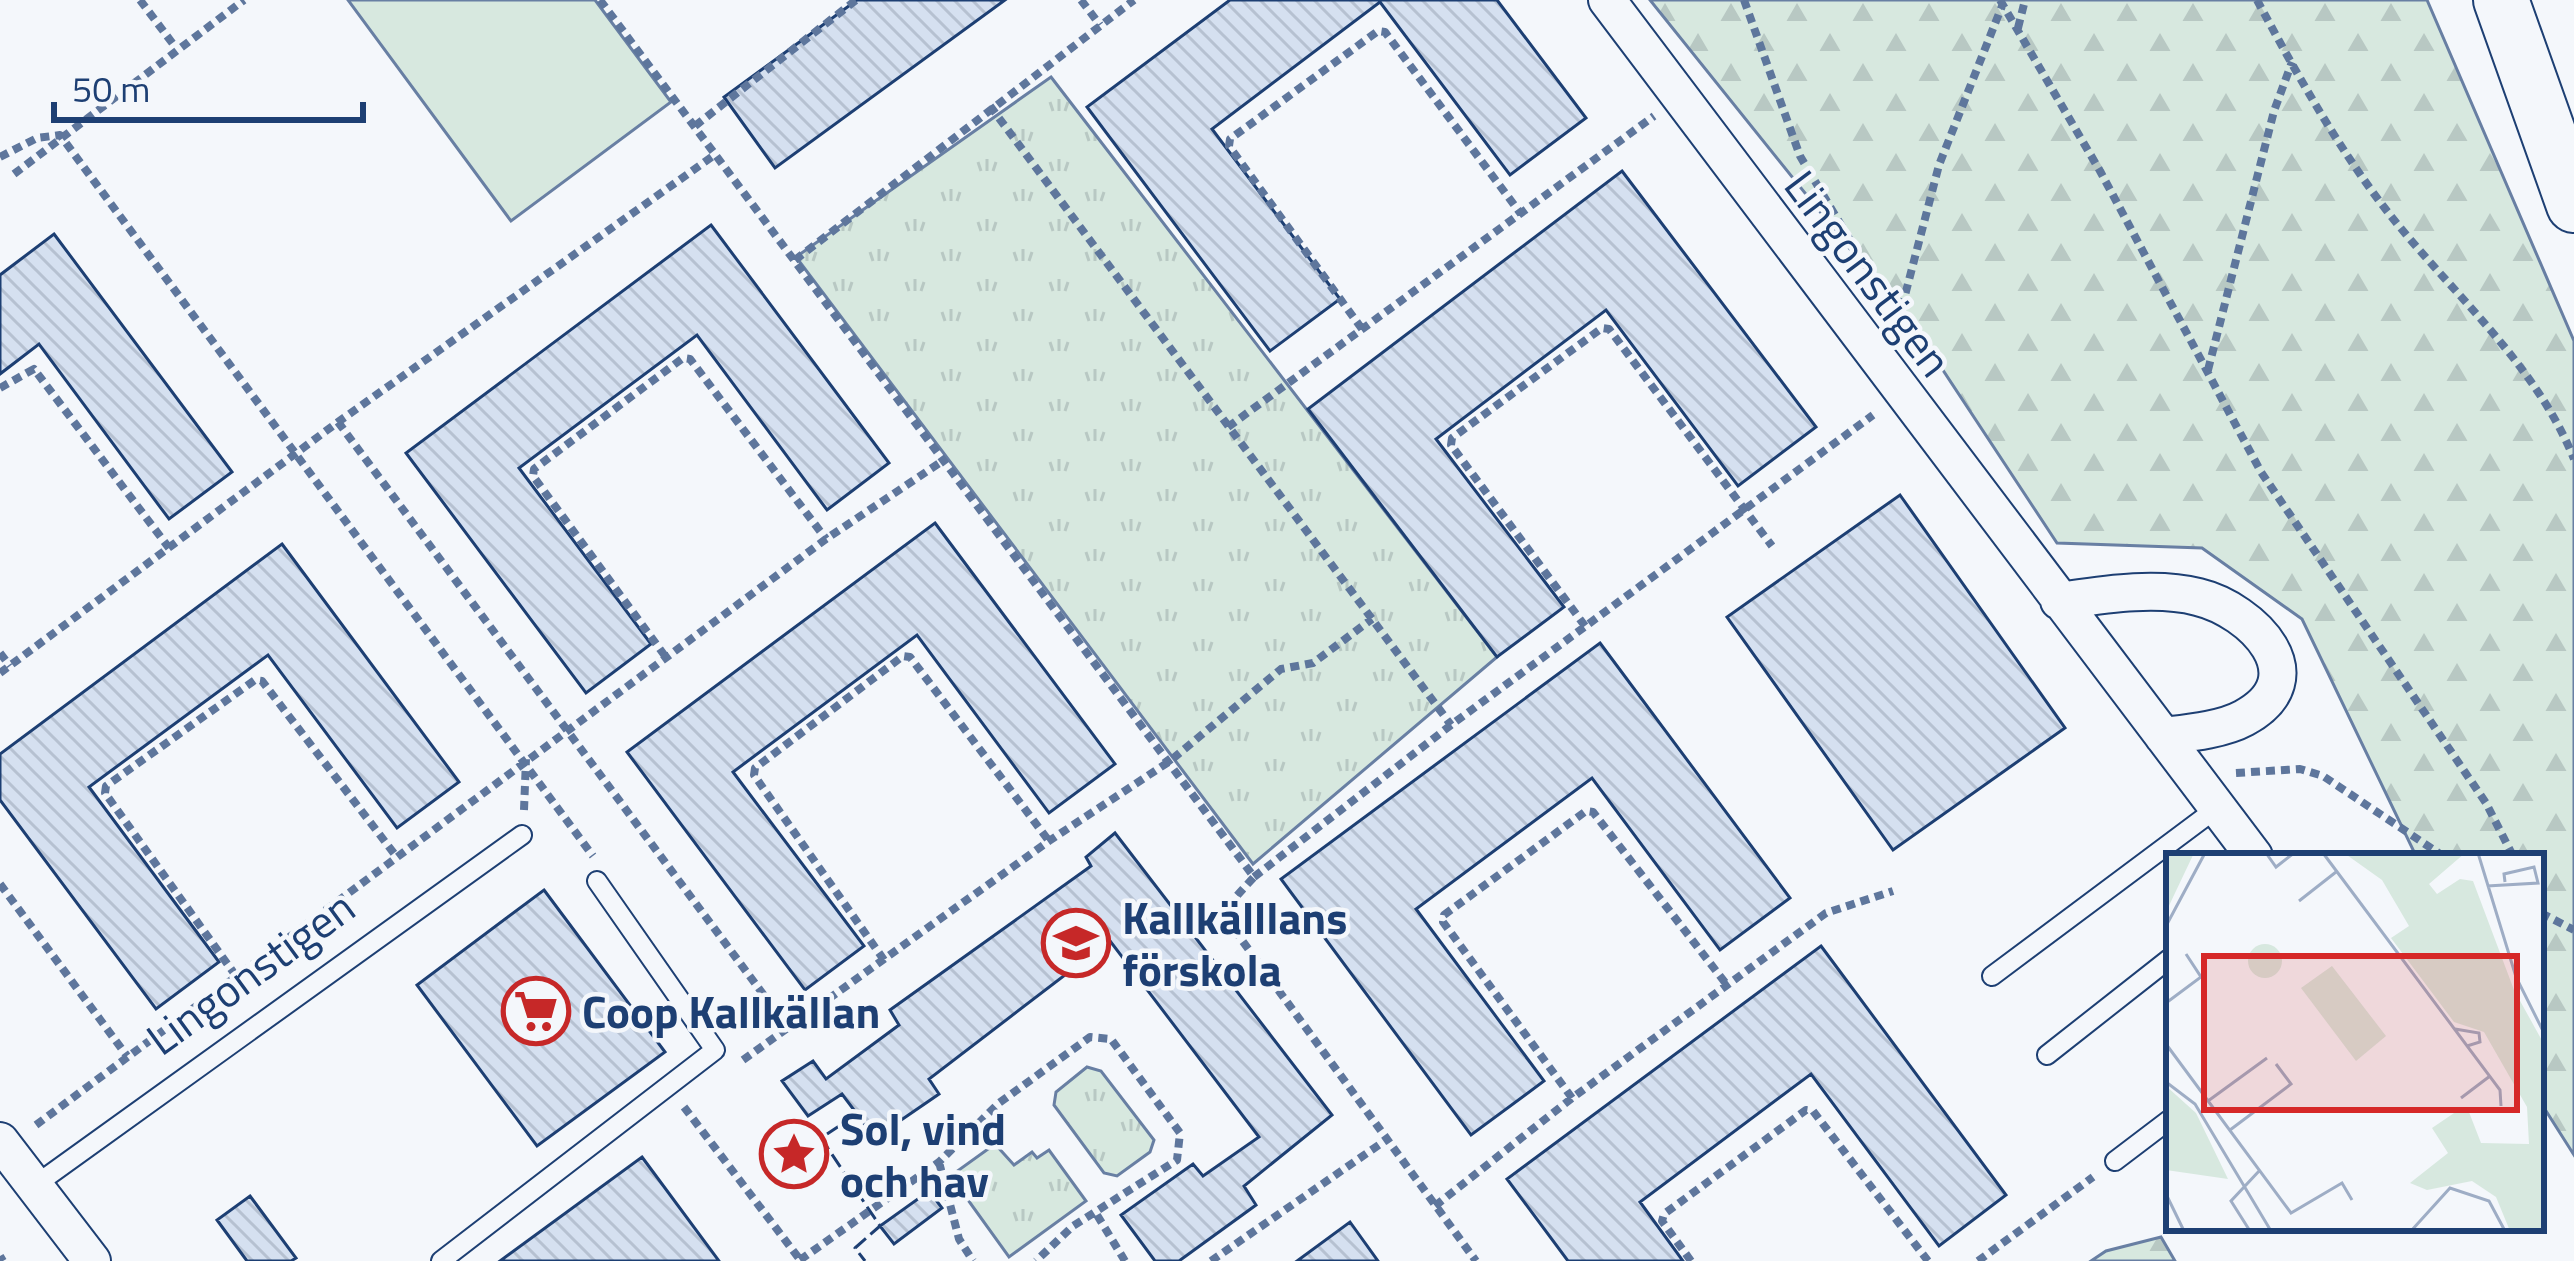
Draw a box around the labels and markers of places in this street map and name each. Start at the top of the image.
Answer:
place label: Kallkälllans förskola [1122,883,1348,1003]
school or university icon: Kallkälllans förskola [1041,908,1111,978]
supermarket icon: Coop Kallkällan [501,976,571,1046]
place label: Coop Kallkällan [582,977,880,1045]
place label: Sol, vind och hav [840,1094,1006,1214]
place icon: Sol, vind och hav [759,1119,829,1189]

